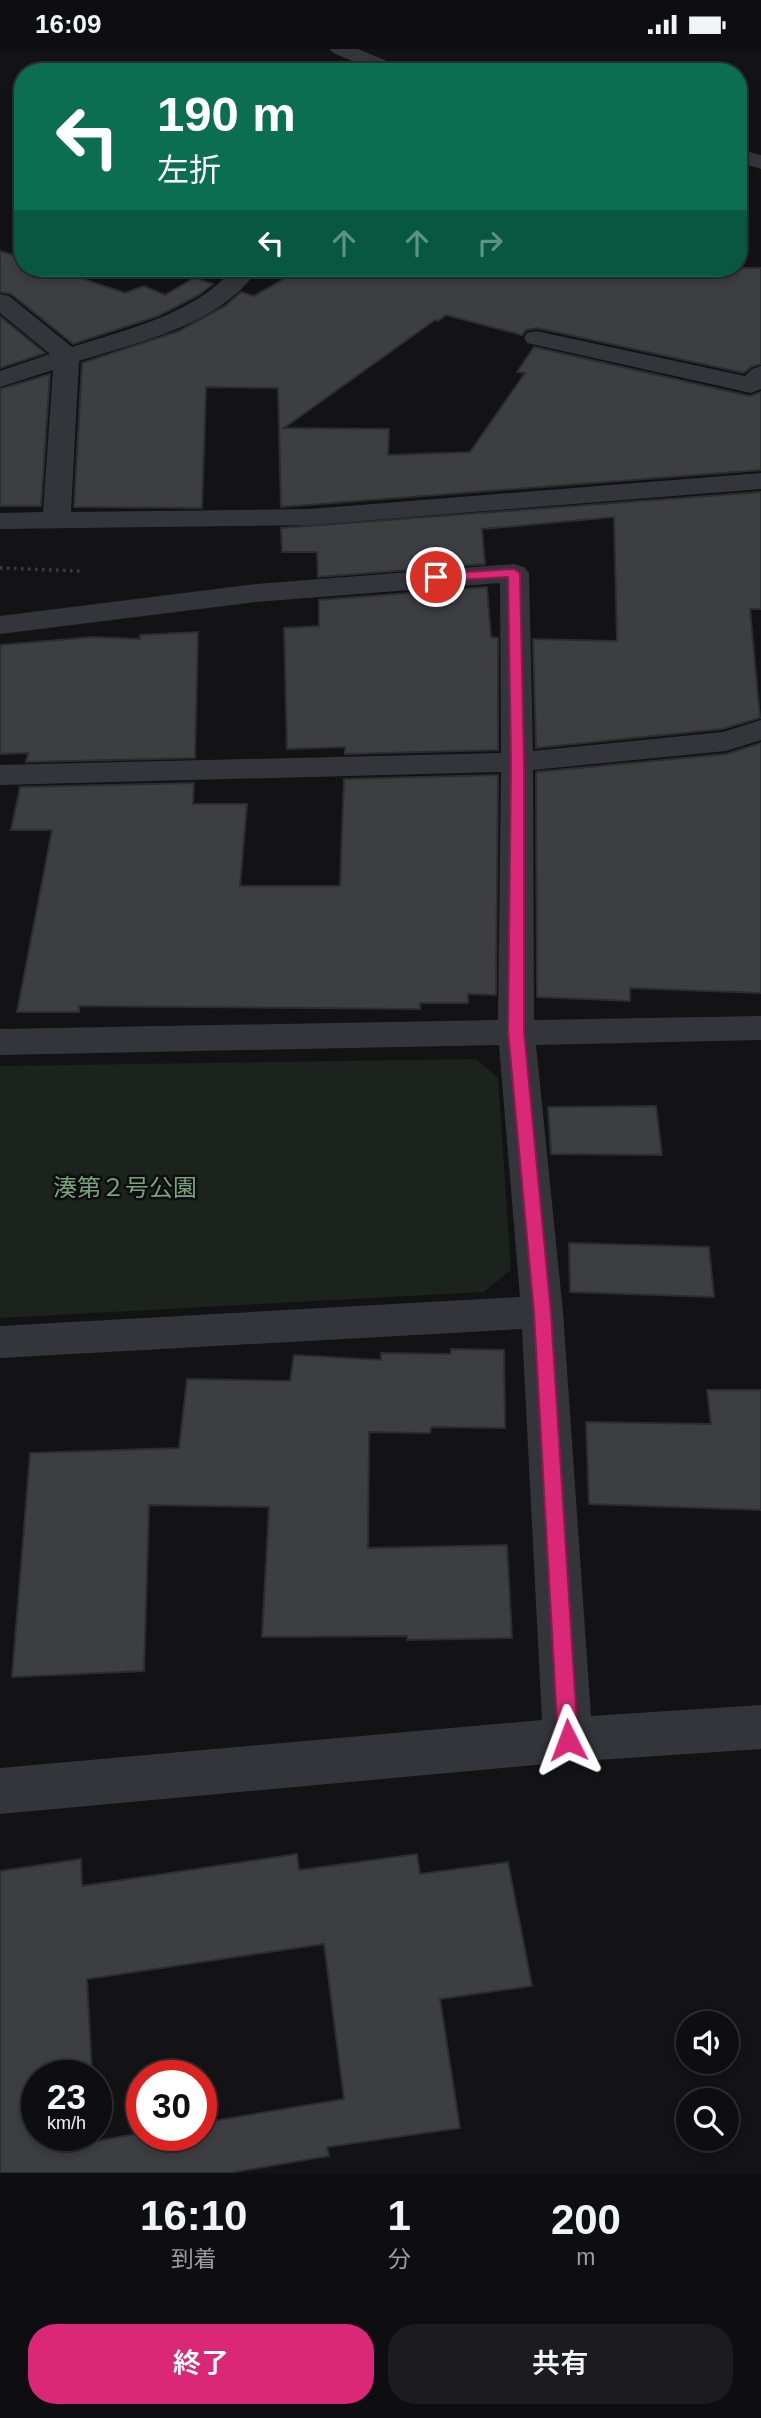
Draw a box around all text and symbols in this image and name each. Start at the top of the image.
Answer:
text: 16:09 [35,9,102,39]
text: 190 m [157,87,296,141]
icon: left [42,91,133,182]
text: 左折 [157,152,221,188]
icon: left [252,224,290,262]
icon: ahead [325,224,363,262]
icon: ahead [398,224,436,262]
icon: right [471,224,509,262]
pin [406,547,466,607]
icon: arrive [417,558,455,596]
park label: 湊第２号公園 [53,1174,197,1201]
position arrow [531,1703,605,1777]
map controls [676,2011,739,2151]
button: sound [676,2011,739,2074]
speed limit sign: 30 [126,2060,217,2151]
text: 23 [47,2077,86,2116]
button: search [676,2088,739,2151]
text: km/h [47,2113,86,2133]
text: 16:10 [140,2192,247,2239]
text: 1 [387,2192,411,2239]
text: 200 [551,2196,621,2243]
text: m [576,2244,596,2270]
text: 到着 [171,2246,217,2272]
text: 分 [388,2246,411,2272]
button: 終了 [28,2324,374,2404]
button: 共有 [388,2324,733,2404]

